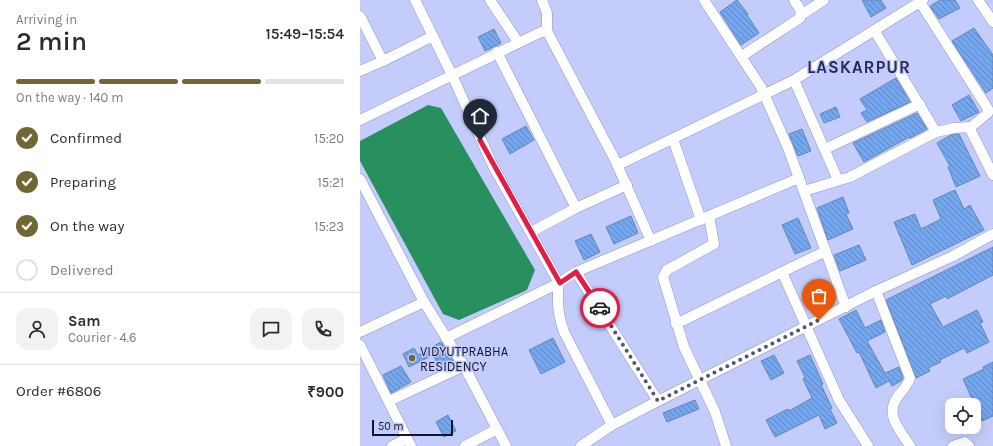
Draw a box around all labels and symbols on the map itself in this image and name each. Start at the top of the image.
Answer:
district label: LASKARPUR [807,57,911,77]
pin [463,99,497,140]
pin [802,279,836,320]
courier [580,288,620,328]
place label: VIDYUTPRABHA RESIDENCY [420,344,509,374]
marker: VIDYUTPRABHA RESIDENCY [407,353,417,363]
scale bar [372,418,453,437]

